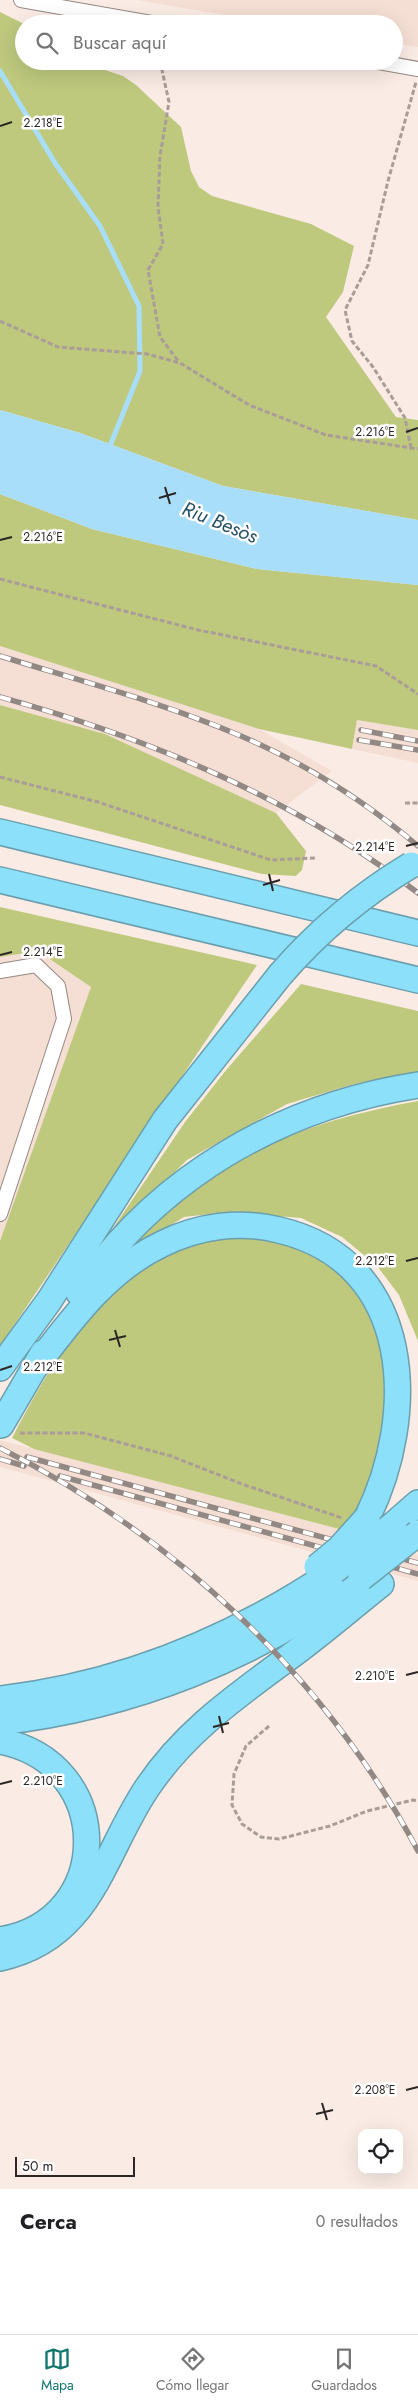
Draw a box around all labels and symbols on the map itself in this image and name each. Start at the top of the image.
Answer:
text: 2.218°E [23,114,63,132]
text: 2.216°E [355,423,395,441]
water label: Riu Besòs [178,494,262,551]
text: 2.216°E [23,528,63,546]
text: 2.214°E [355,838,395,856]
text: 2.214°E [23,943,63,961]
text: 2.212°E [355,1252,395,1270]
text: 2.212°E [23,1358,63,1376]
text: 2.210°E [355,1667,395,1685]
text: 2.210°E [23,1772,63,1790]
text: 2.208°E [355,2081,395,2099]
scale bar [15,2154,135,2177]

